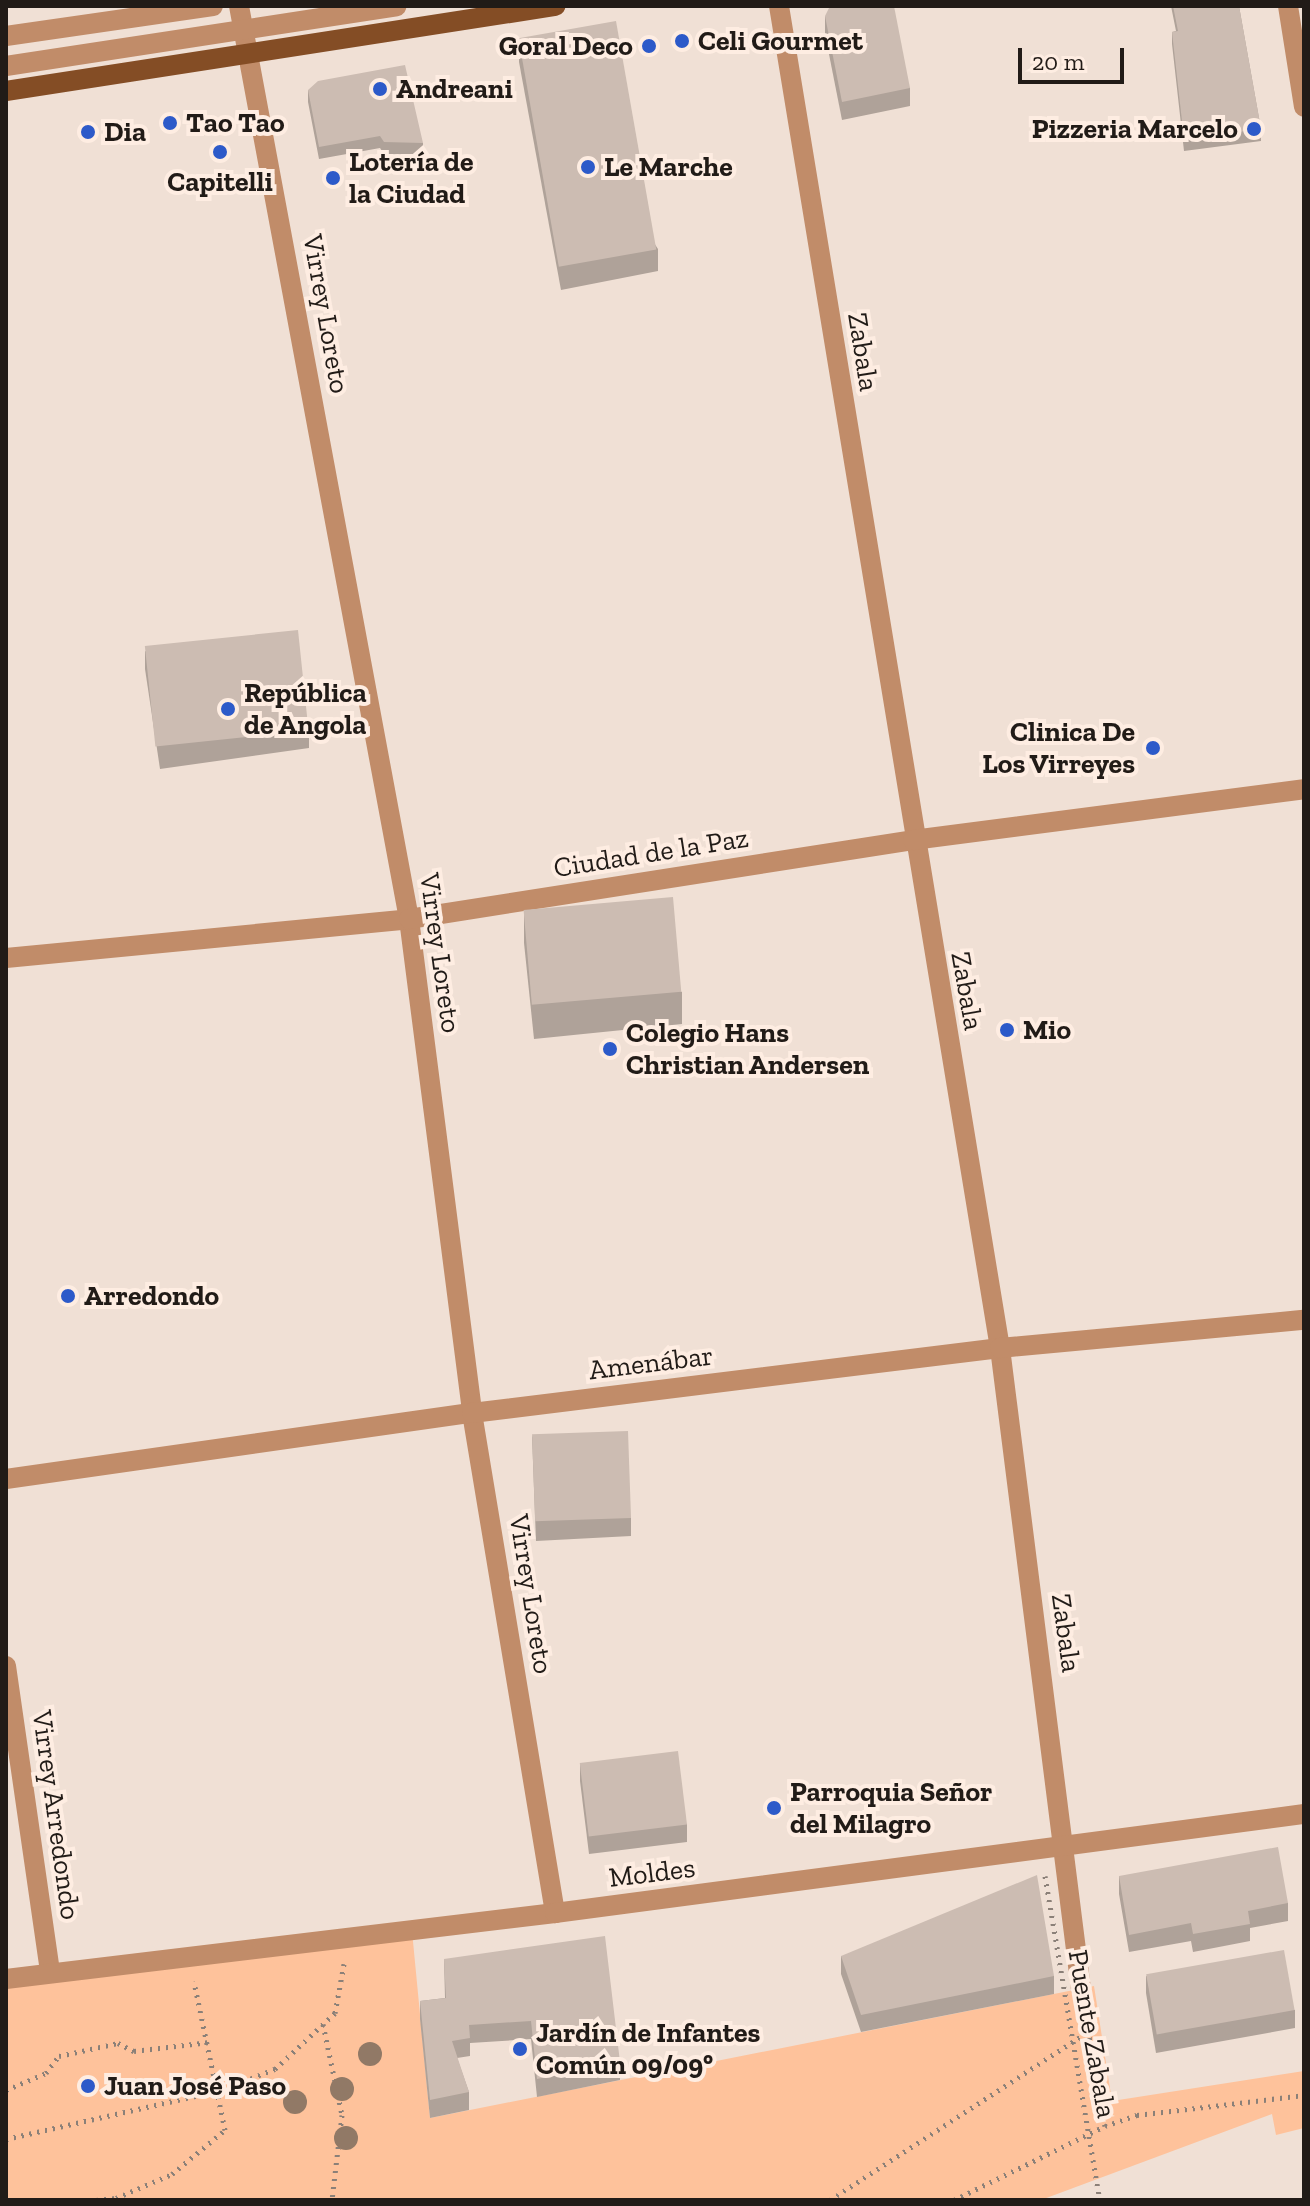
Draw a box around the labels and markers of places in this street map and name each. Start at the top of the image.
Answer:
place label: Celi Gourmet [698,24,863,58]
place label: Goral Deco [499,29,633,63]
marker: Celi Gourmet [673,32,691,50]
marker: Goral Deco [640,37,658,55]
place label: Andreani [396,72,513,106]
marker: Andreani [371,80,389,98]
place label: Tao Tao [186,106,285,140]
place label: Pizzeria Marcelo [1032,112,1238,146]
marker: Tao Tao [161,114,179,132]
place label: Dia [104,115,146,149]
marker: Pizzeria Marcelo [1245,120,1263,138]
marker: Dia [79,123,97,141]
marker: Capitelli [211,143,229,161]
place label: Lotería de la Ciudad [349,145,474,211]
place label: Le Marche [604,150,733,184]
marker: Le Marche [579,158,597,176]
place label: Capitelli [167,165,273,199]
marker: Lotería de la Ciudad [324,169,342,187]
place label: República de Angola [244,676,367,742]
marker: República de Angola [219,700,237,718]
place label: Clinica De Los Virreyes [981,715,1135,781]
marker: Clinica De Los Virreyes [1142,737,1164,759]
place label: Mio [1023,1013,1071,1047]
place label: Colegio Hans Christian Andersen [626,1016,870,1082]
marker: Mio [998,1021,1016,1039]
marker: Colegio Hans Christian Andersen [601,1040,619,1058]
place label: Arredondo [84,1279,219,1313]
marker: Arredondo [59,1287,77,1305]
place label: Parroquia Señor del Milagro [790,1775,992,1841]
marker: Parroquia Señor del Milagro [765,1799,783,1817]
place label: Jardín de Infantes Común 09/09° [536,2016,760,2082]
marker: Jardín de Infantes Común 09/09° [511,2040,529,2058]
place label: Juan José Paso [104,2069,287,2103]
marker: Juan José Paso [79,2077,97,2095]

